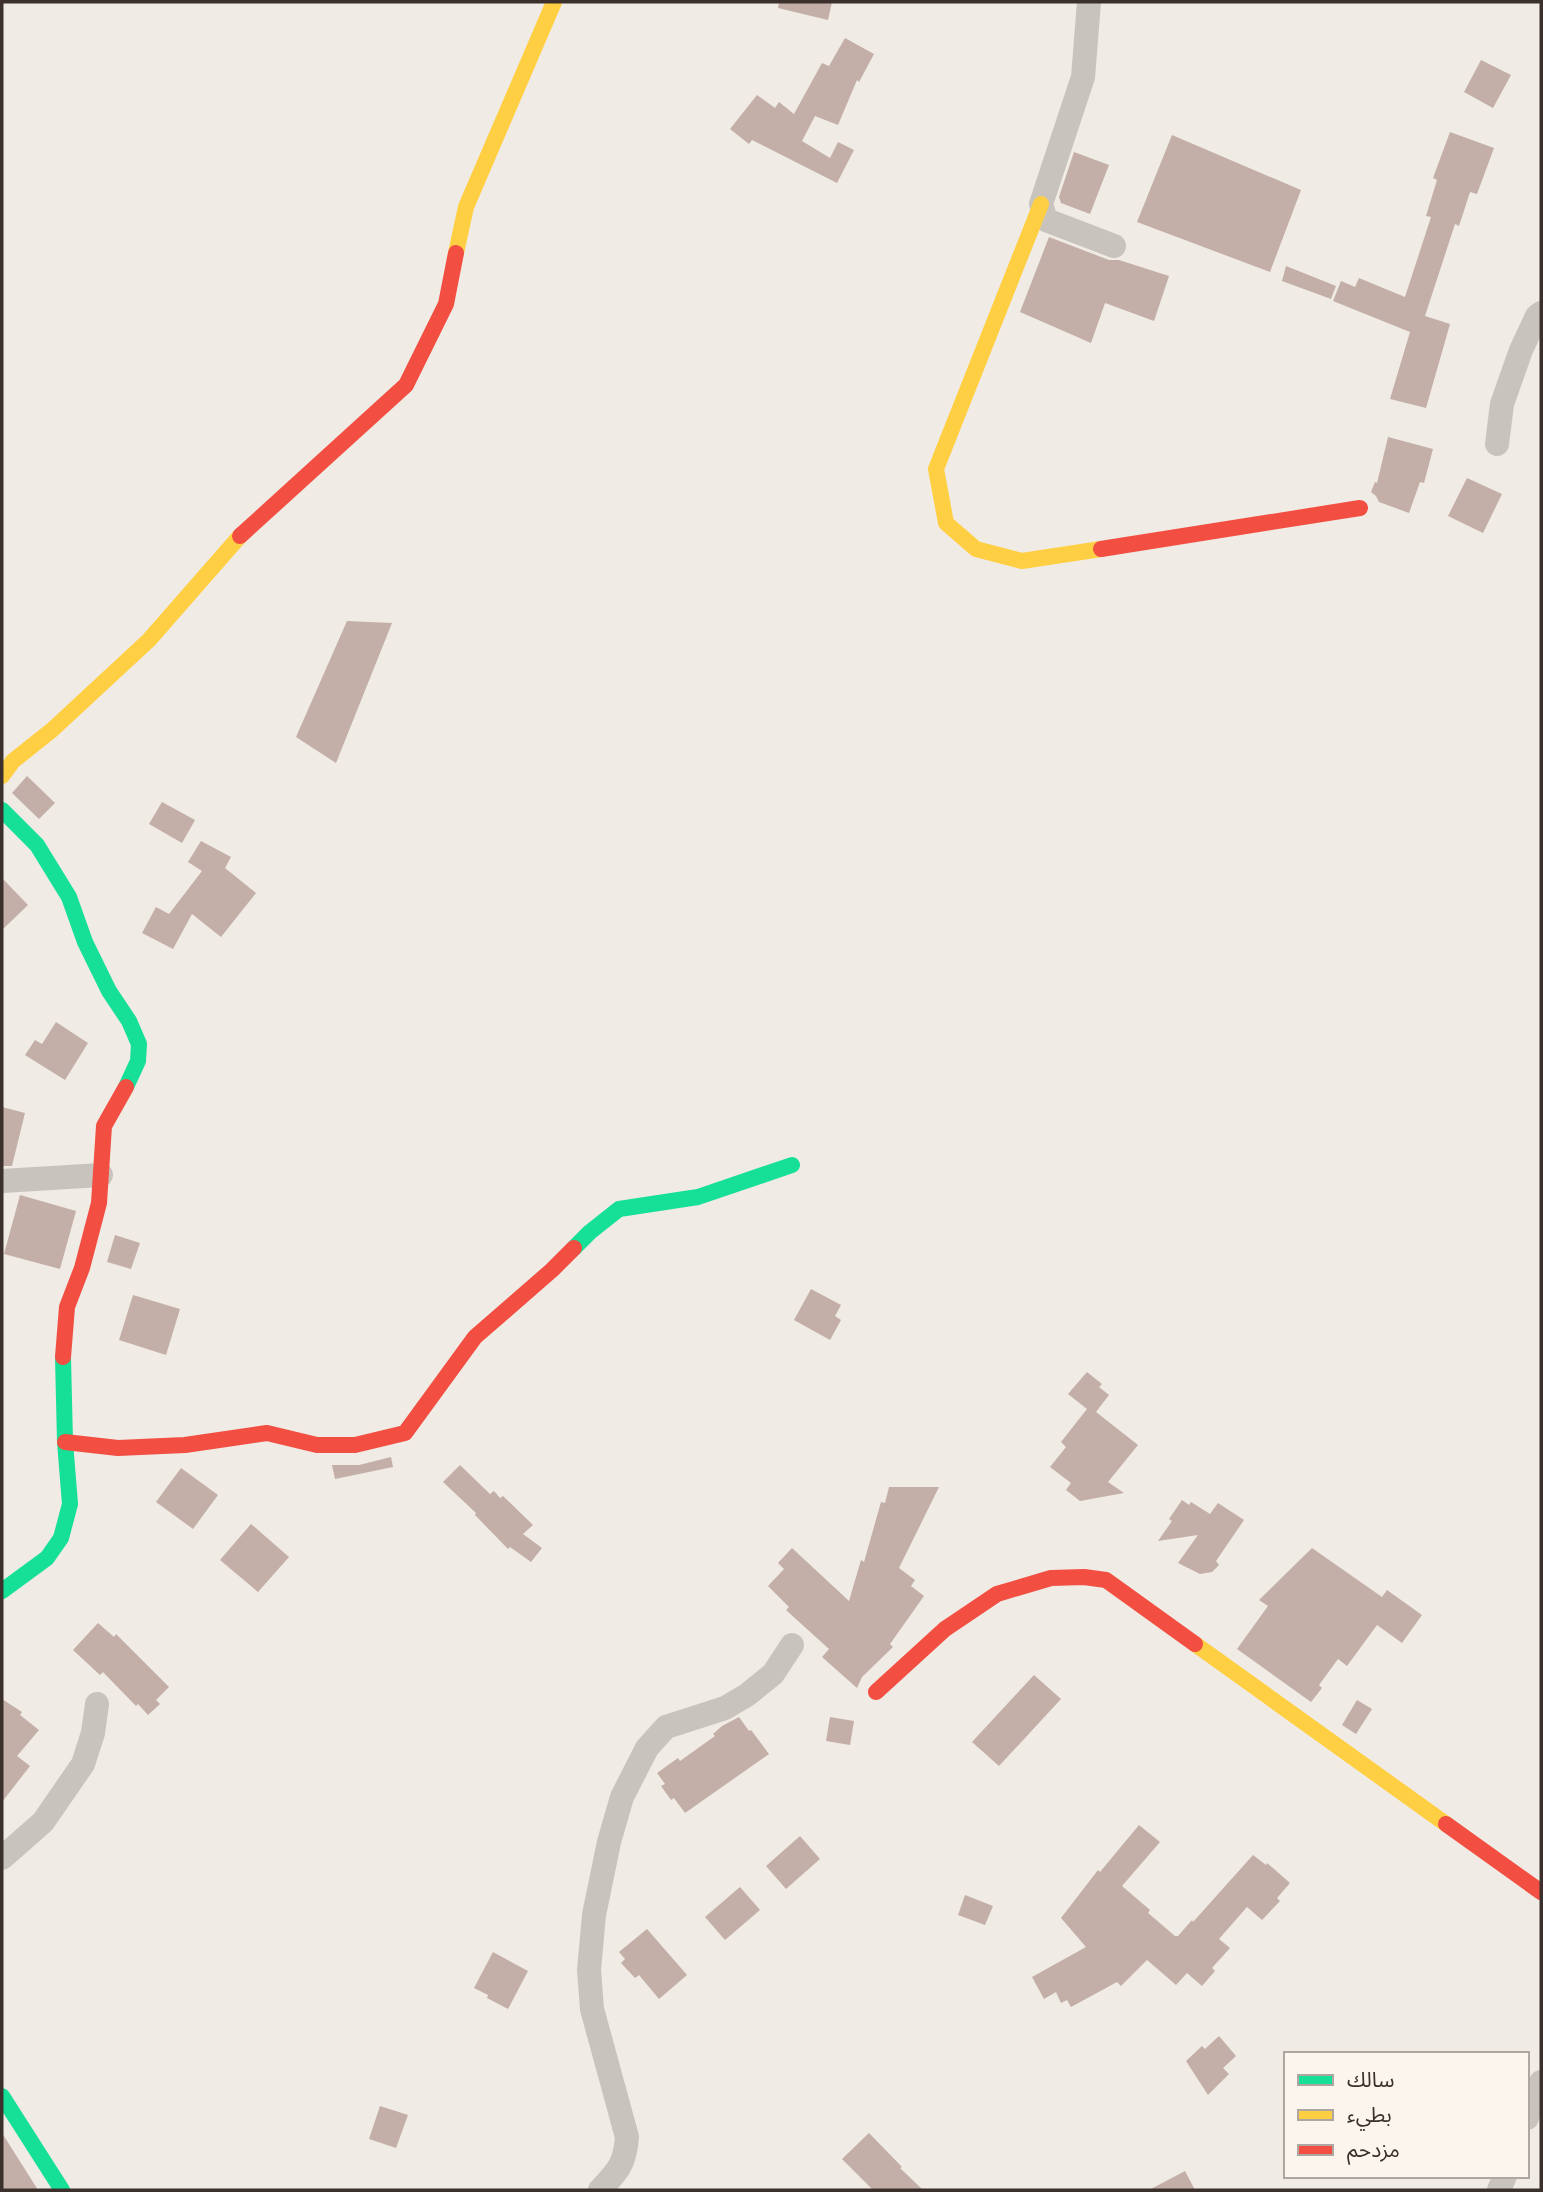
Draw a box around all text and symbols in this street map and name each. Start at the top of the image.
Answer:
legend [1284,2052,1529,2178]
text: سالك [1347,2068,1394,2092]
text: بطيء [1347,2103,1392,2131]
text: مزدحم [1347,2138,1400,2165]

